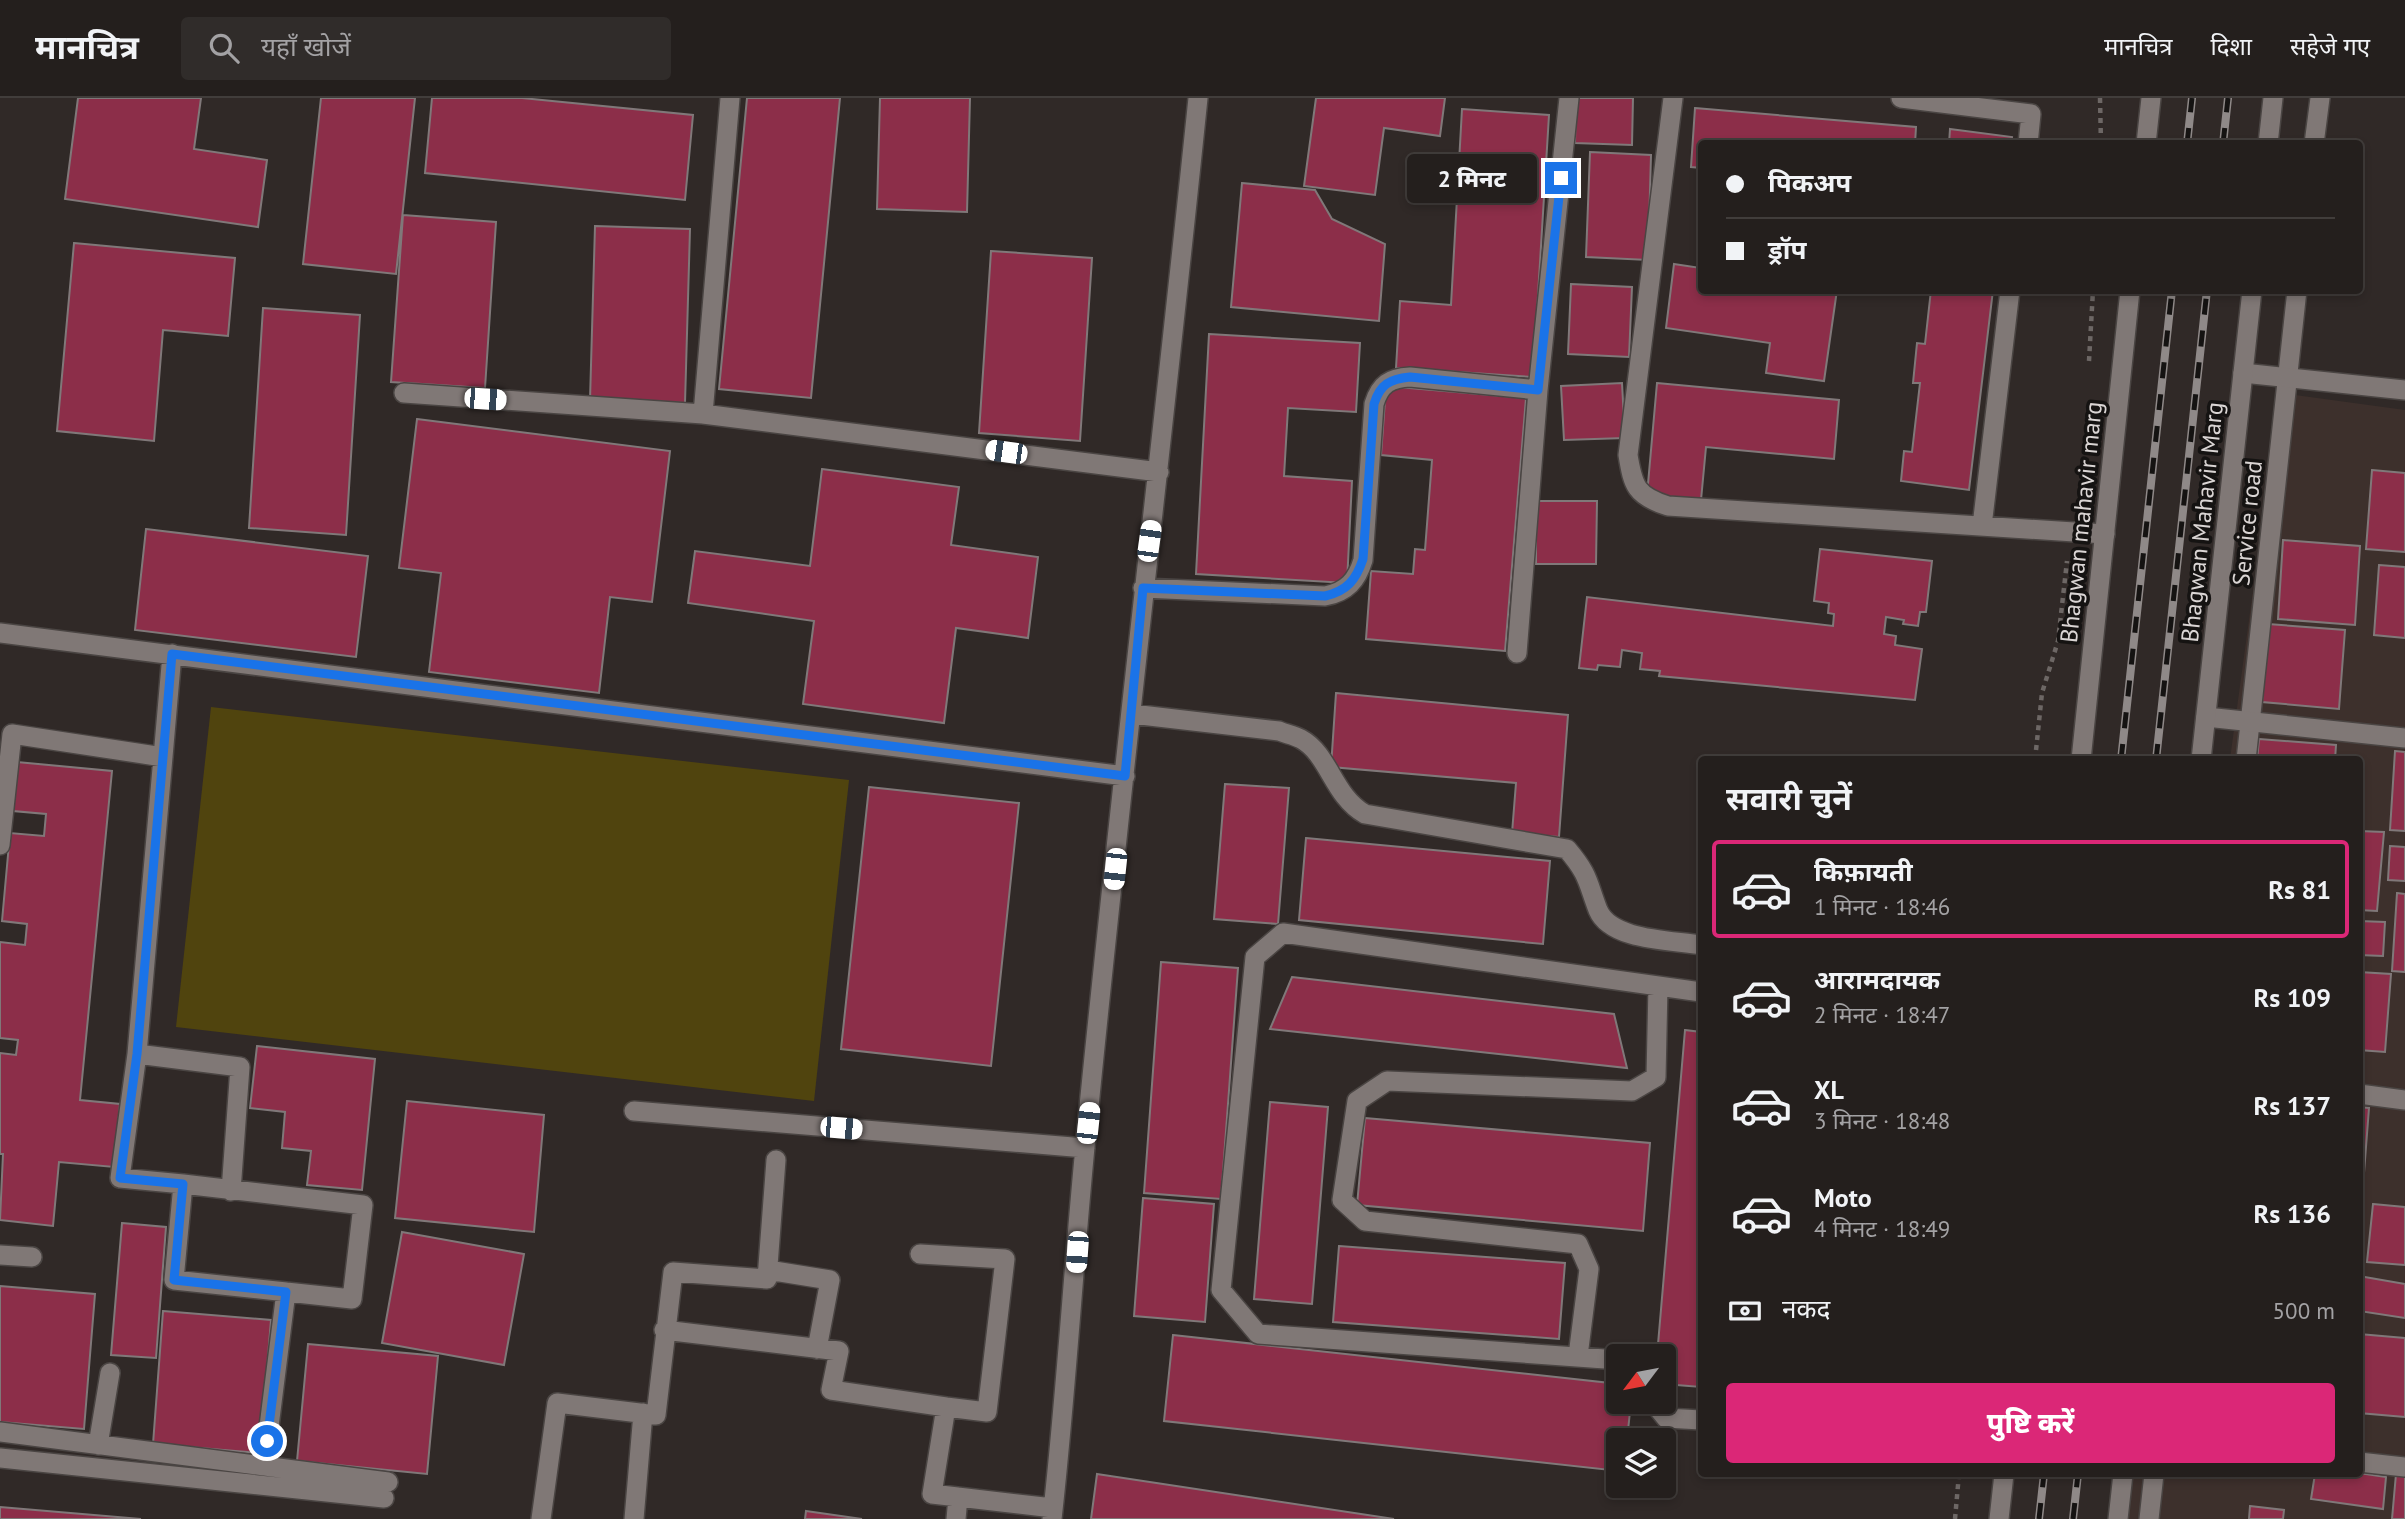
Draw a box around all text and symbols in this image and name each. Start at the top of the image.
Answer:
search box [181,17,671,80]
text: मानचित्र [35,25,139,68]
icon: search [205,29,243,67]
text: यहाँ खोजें [261,30,351,63]
text: मानचित्र [2104,31,2173,62]
text: दिशा [2211,31,2252,62]
text: सहेजे गए [2290,31,2370,62]
callout: 2 मिनट [1407,154,1536,202]
route end [1545,162,1577,194]
text: 2 मिनट [1438,164,1506,193]
text: पिकअप [1768,166,1851,199]
text: ड्रॉप [1768,233,1806,266]
car [464,387,507,411]
street label: Bhagwan mahavir marg [2053,400,2109,644]
street label: Bhagwan Mahavir Marg [2174,400,2230,644]
car [984,439,1029,465]
street label: Service road [2225,459,2269,587]
car [1136,519,1163,563]
text: सवारी चुनें [1726,777,1852,819]
car [1103,847,1128,891]
text: किफ़ायती [1814,855,1913,888]
icon: car [1730,858,1793,921]
text: Rs 81 [2268,873,2331,906]
text: 1 मिनट · 18:46 [1814,892,1950,921]
text: आरामदायक [1814,963,1940,996]
icon: car [1730,966,1793,1029]
text: Rs 109 [2254,981,2331,1014]
text: 2 मिनट · 18:47 [1814,1000,1950,1029]
text: XL [1814,1073,1844,1106]
icon: car [1730,1074,1793,1137]
text: Rs 137 [2254,1089,2331,1122]
car [1076,1101,1101,1145]
text: 3 मिनट · 18:48 [1814,1106,1950,1135]
car [820,1116,863,1140]
text: Moto [1814,1181,1872,1214]
icon: car [1730,1182,1793,1245]
text: Rs 136 [2254,1197,2331,1230]
text: 4 मिनट · 18:49 [1814,1214,1950,1243]
car [1066,1230,1089,1274]
icon: cash [1726,1292,1764,1330]
text: नकद [1782,1292,1830,1325]
text: 500 m [2273,1296,2335,1325]
north arrow [1606,1344,1676,1414]
map controls [1606,1344,1676,1498]
button: पुष्टि करें [1726,1383,2335,1463]
route start [251,1425,283,1457]
button: layers [1606,1428,1676,1498]

